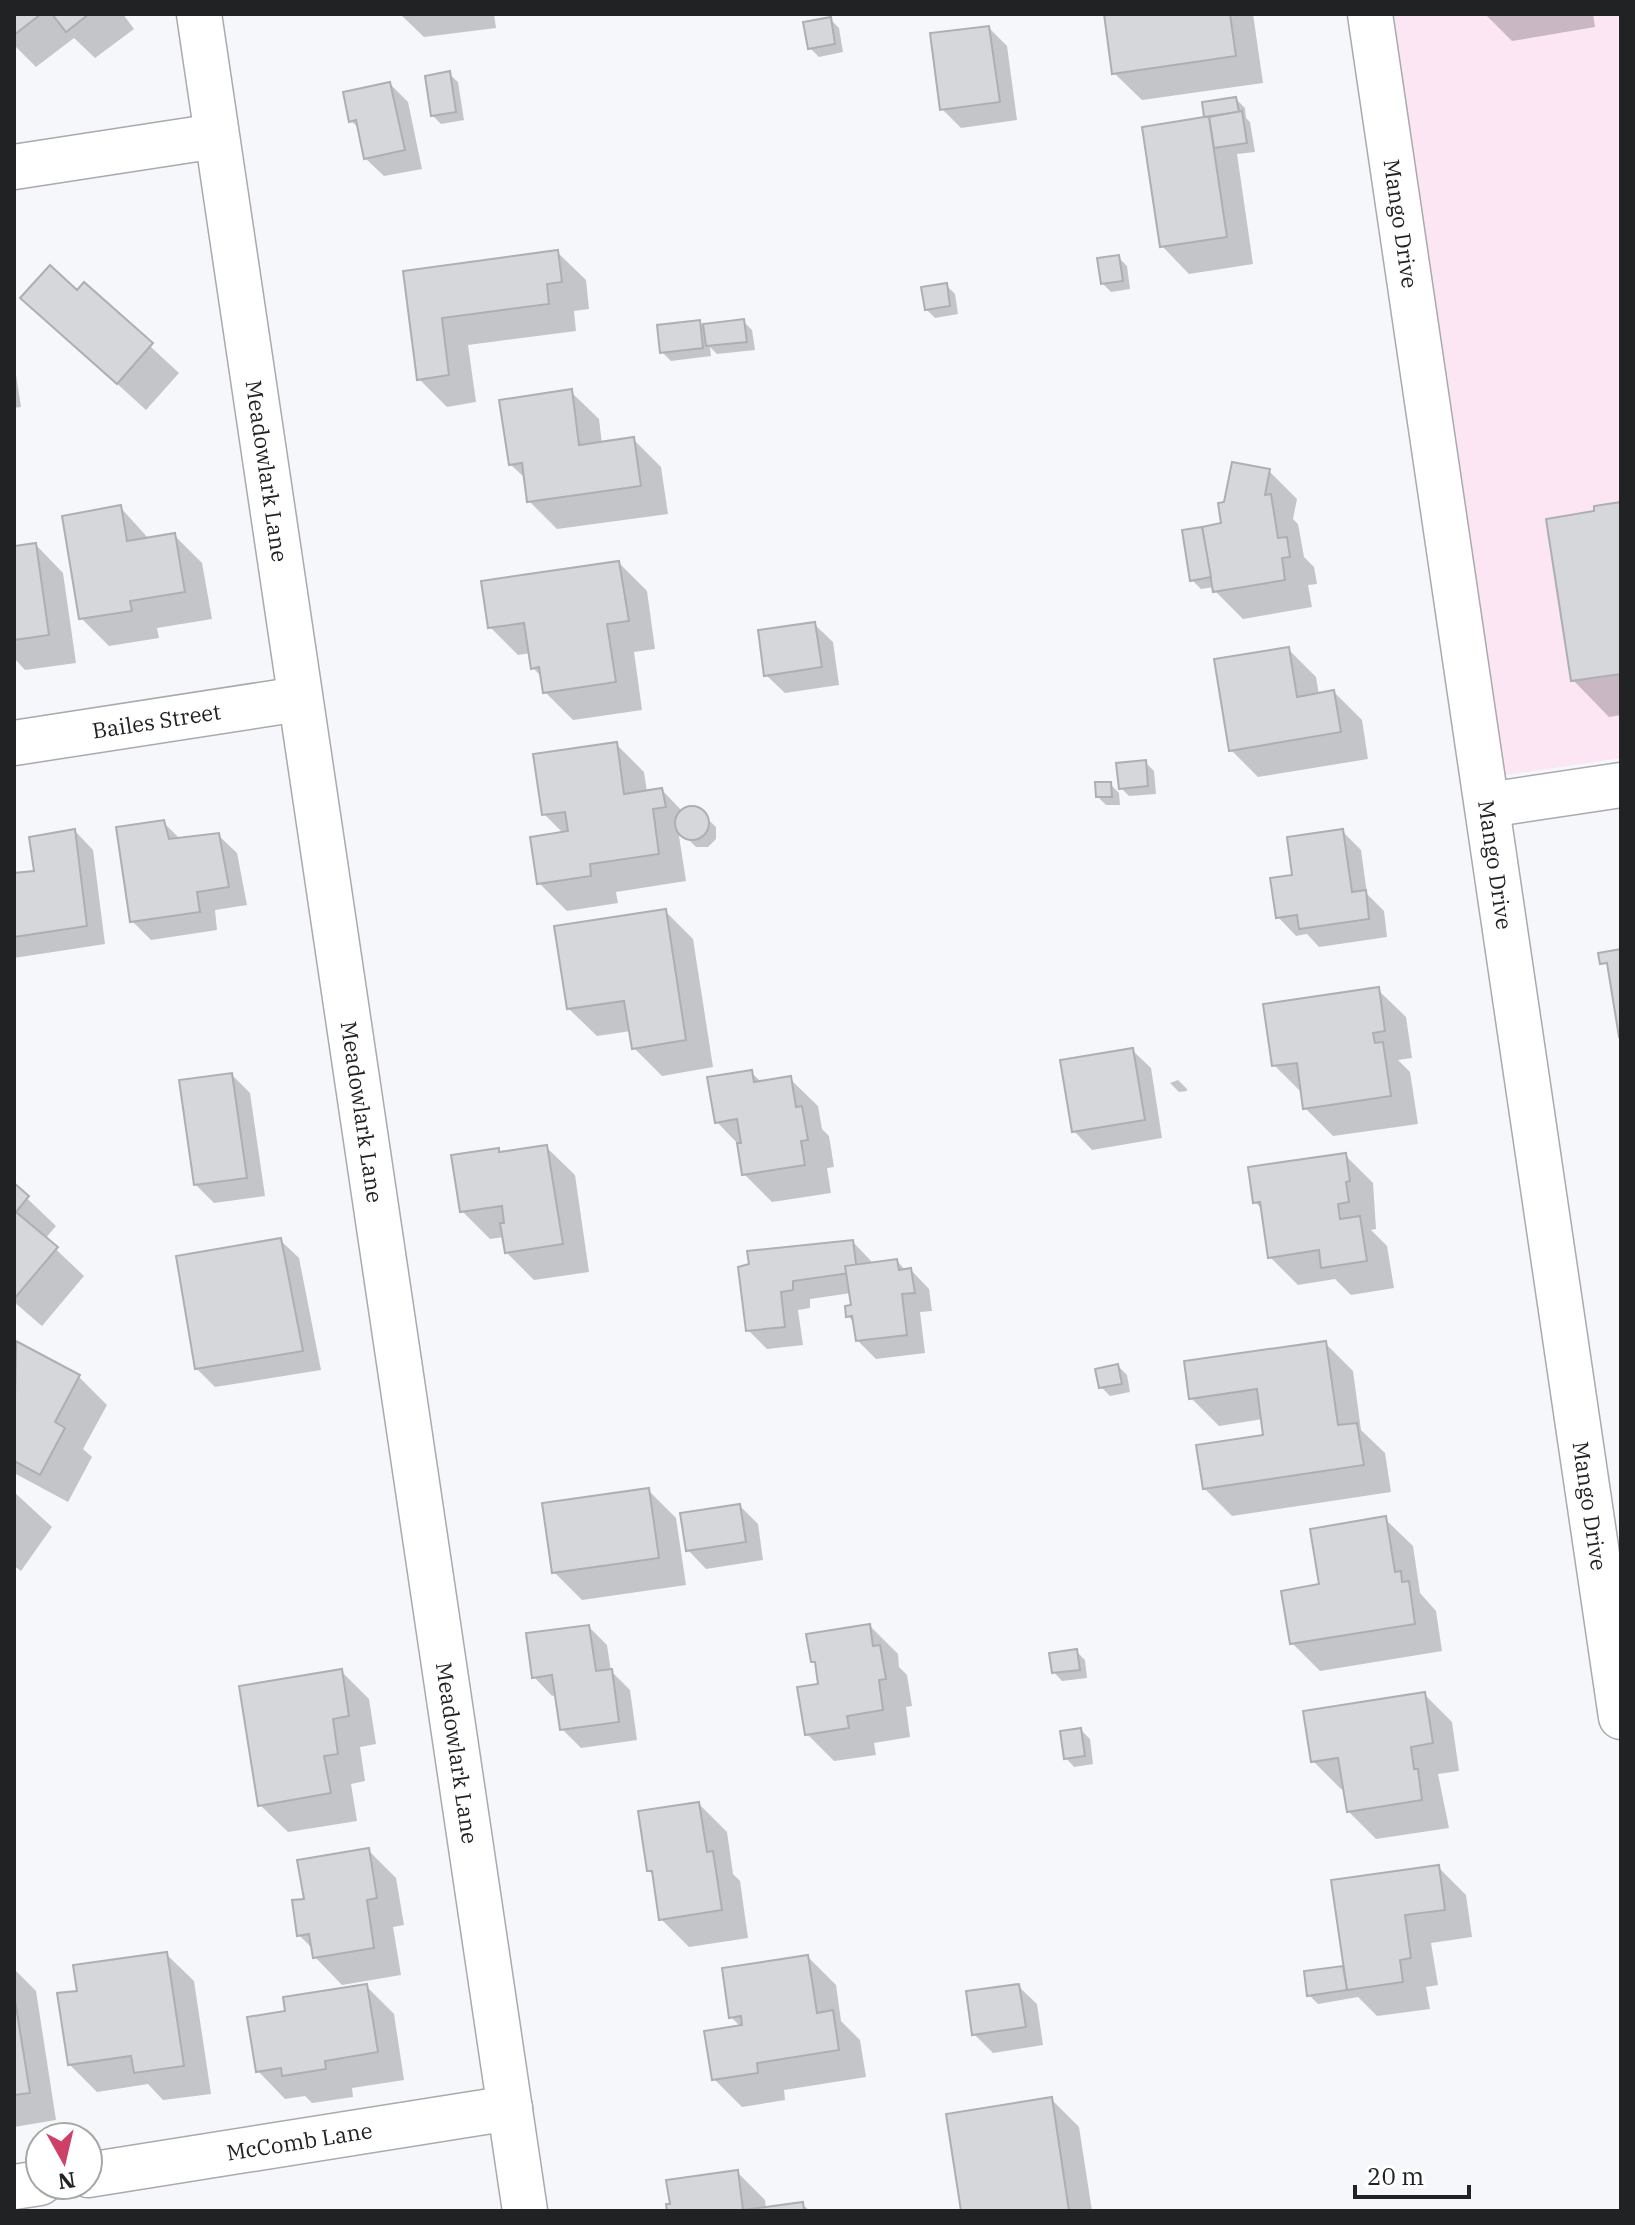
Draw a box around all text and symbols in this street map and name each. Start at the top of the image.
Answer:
street label: Mango Drive [1378,157,1425,290]
street label: Meadowlark Lane [240,378,295,564]
street label: Bailes Street [90,696,223,745]
street label: Mango Drive [1472,798,1520,931]
street label: Meadowlark Lane [335,1019,390,1205]
street label: Mango Drive [1567,1439,1614,1572]
street label: Meadowlark Lane [430,1660,485,1846]
street label: McComb Lane [224,2115,374,2167]
north arrow [24,2121,104,2201]
scale bar [1355,2149,1469,2199]
text: 20 m [1367,2160,1424,2192]
text: N [56,2166,77,2197]

